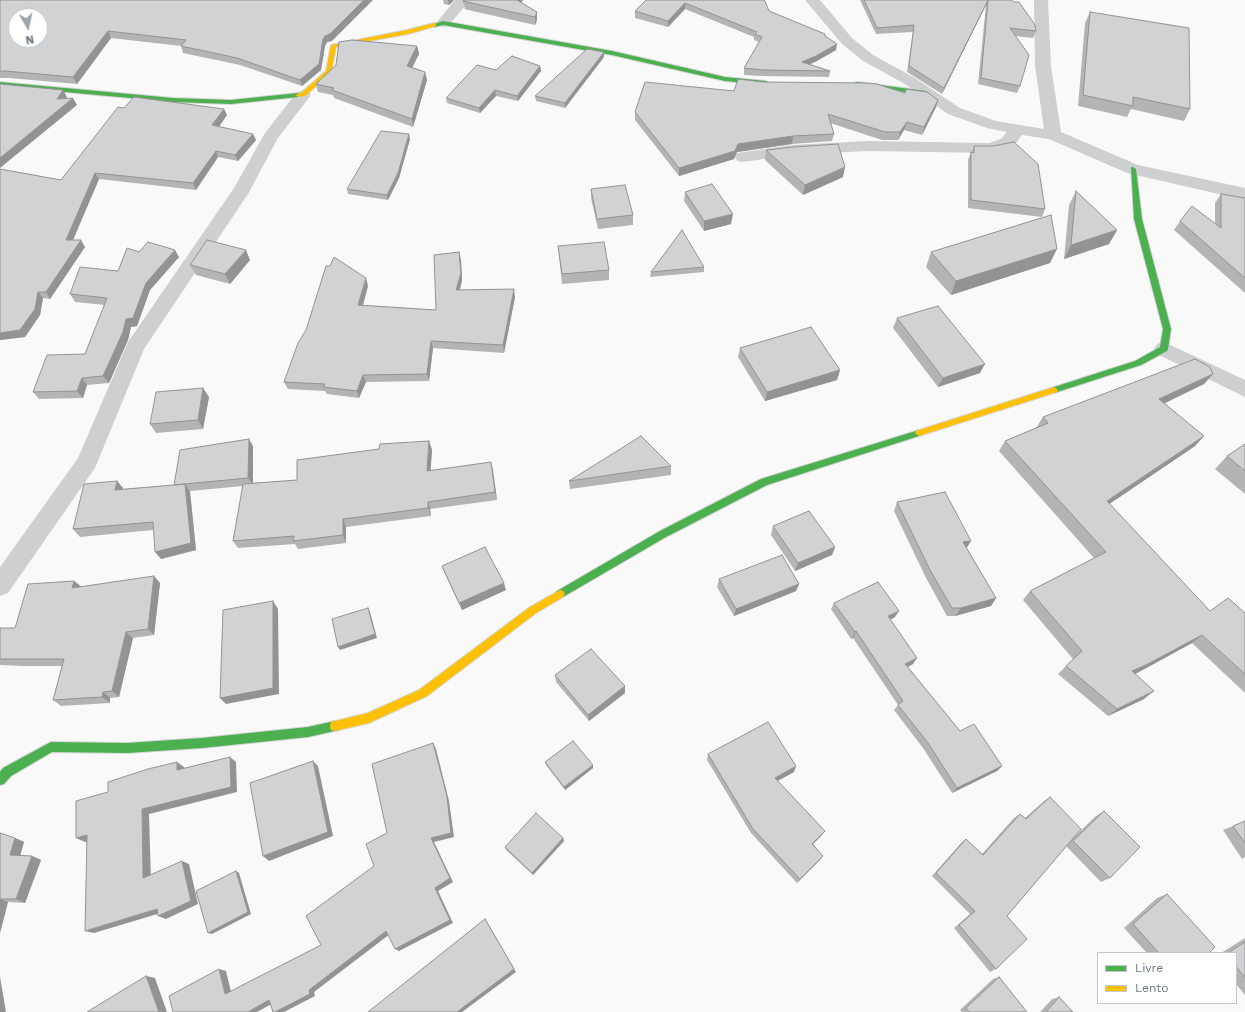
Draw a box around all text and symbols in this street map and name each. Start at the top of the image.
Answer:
north arrow [8,8,48,48]
text: N [25,32,35,46]
legend [1097,952,1237,1004]
text: Livre [1135,961,1163,975]
text: Lento [1135,981,1169,995]

